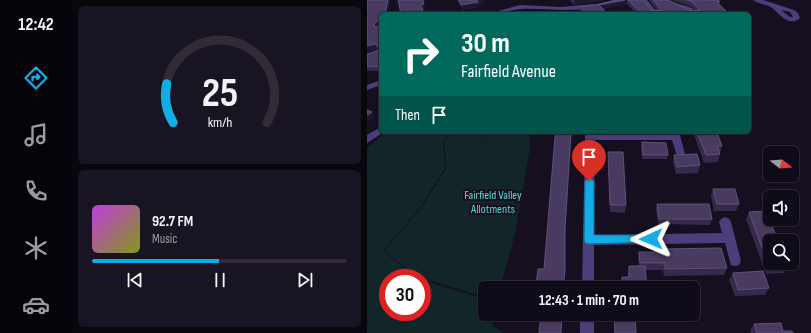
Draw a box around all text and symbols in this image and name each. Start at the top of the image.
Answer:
text: 12:42 [18,14,54,35]
text: 30 m [461,27,510,60]
icon: right [395,28,447,80]
text: Fairfield Avenue [461,61,556,82]
icon: directions [22,64,50,92]
text: 25 [201,69,238,118]
icon: arrive [428,104,450,126]
text: Then [395,106,420,125]
text: km/h [207,113,232,130]
icon: music [22,121,50,149]
pin [572,140,606,181]
icon: arrive [578,146,600,168]
north arrow [763,146,799,182]
map controls [763,146,799,270]
icon: phone [22,177,50,205]
park label: Fairfield Valley Allotments [464,188,522,217]
button: sound [763,190,799,226]
text: 92.7 FM [152,212,193,231]
position arrow [630,218,672,260]
text: Music [152,231,177,247]
icon: climate [22,234,50,262]
button: search [763,234,799,270]
icon: previous [124,269,146,291]
icon: pause [209,269,231,291]
icon: next [294,269,316,291]
speed limit sign: 30 [379,269,431,321]
icon: car [22,291,50,319]
text: 12:43 · 1 min · 70 m [539,291,639,310]

